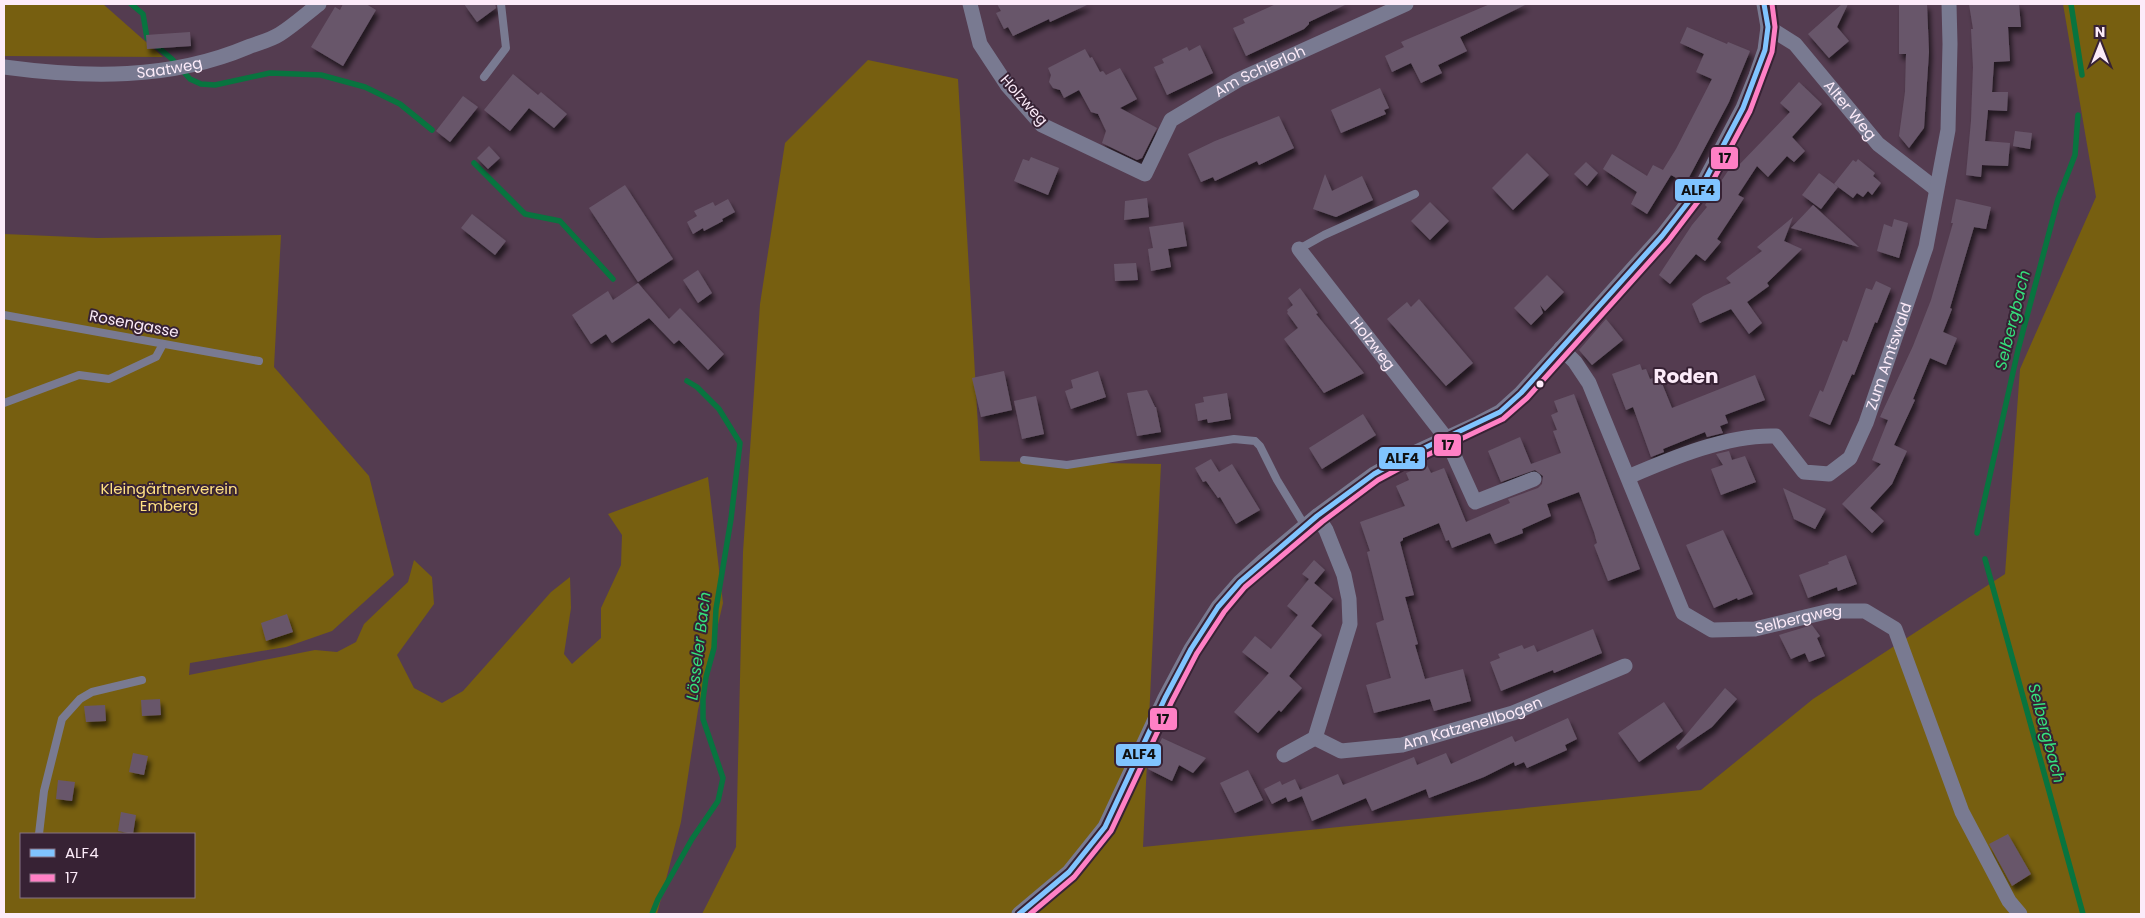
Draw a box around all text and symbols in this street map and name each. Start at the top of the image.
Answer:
north arrow [2075,20,2125,70]
text: N [2095,22,2105,42]
street label: Am Schierloh [1210,40,1308,102]
street label: Saatweg [136,52,204,83]
street label: Holzweg [996,70,1053,130]
street label: Alter Weg [1819,75,1882,144]
line badge: 17 [1710,146,1739,170]
text: 17 [1719,148,1732,168]
line badge: ALF4 [1674,178,1721,202]
text: ALF4 [1681,180,1715,200]
water label: Selbergbach [1989,268,2036,373]
street label: Zum Amtswald [1860,299,1916,413]
street label: Rosengasse [88,305,181,342]
street label: Holzweg [1346,312,1400,374]
district label: Roden [1653,362,1719,390]
unlabelled marker [1535,379,1545,389]
line badge: 17 [1433,433,1462,457]
text: 17 [1442,435,1455,455]
line badge: ALF4 [1378,446,1426,470]
text: ALF4 [1385,448,1419,468]
park label: Kleingärtnerverein Emberg [101,478,238,516]
water label: Lösseler Bach [680,591,717,702]
street label: Selbergweg [1753,600,1842,639]
water label: Selbergbach [2022,681,2071,786]
street label: Am Katzenellbogen [1400,691,1545,754]
line badge: 17 [1149,707,1178,731]
text: 17 [1157,709,1170,729]
line badge: ALF4 [1115,743,1162,767]
text: ALF4 [1122,744,1156,764]
legend [20,833,195,898]
text: ALF4 [65,842,99,863]
text: 17 [65,867,78,888]

